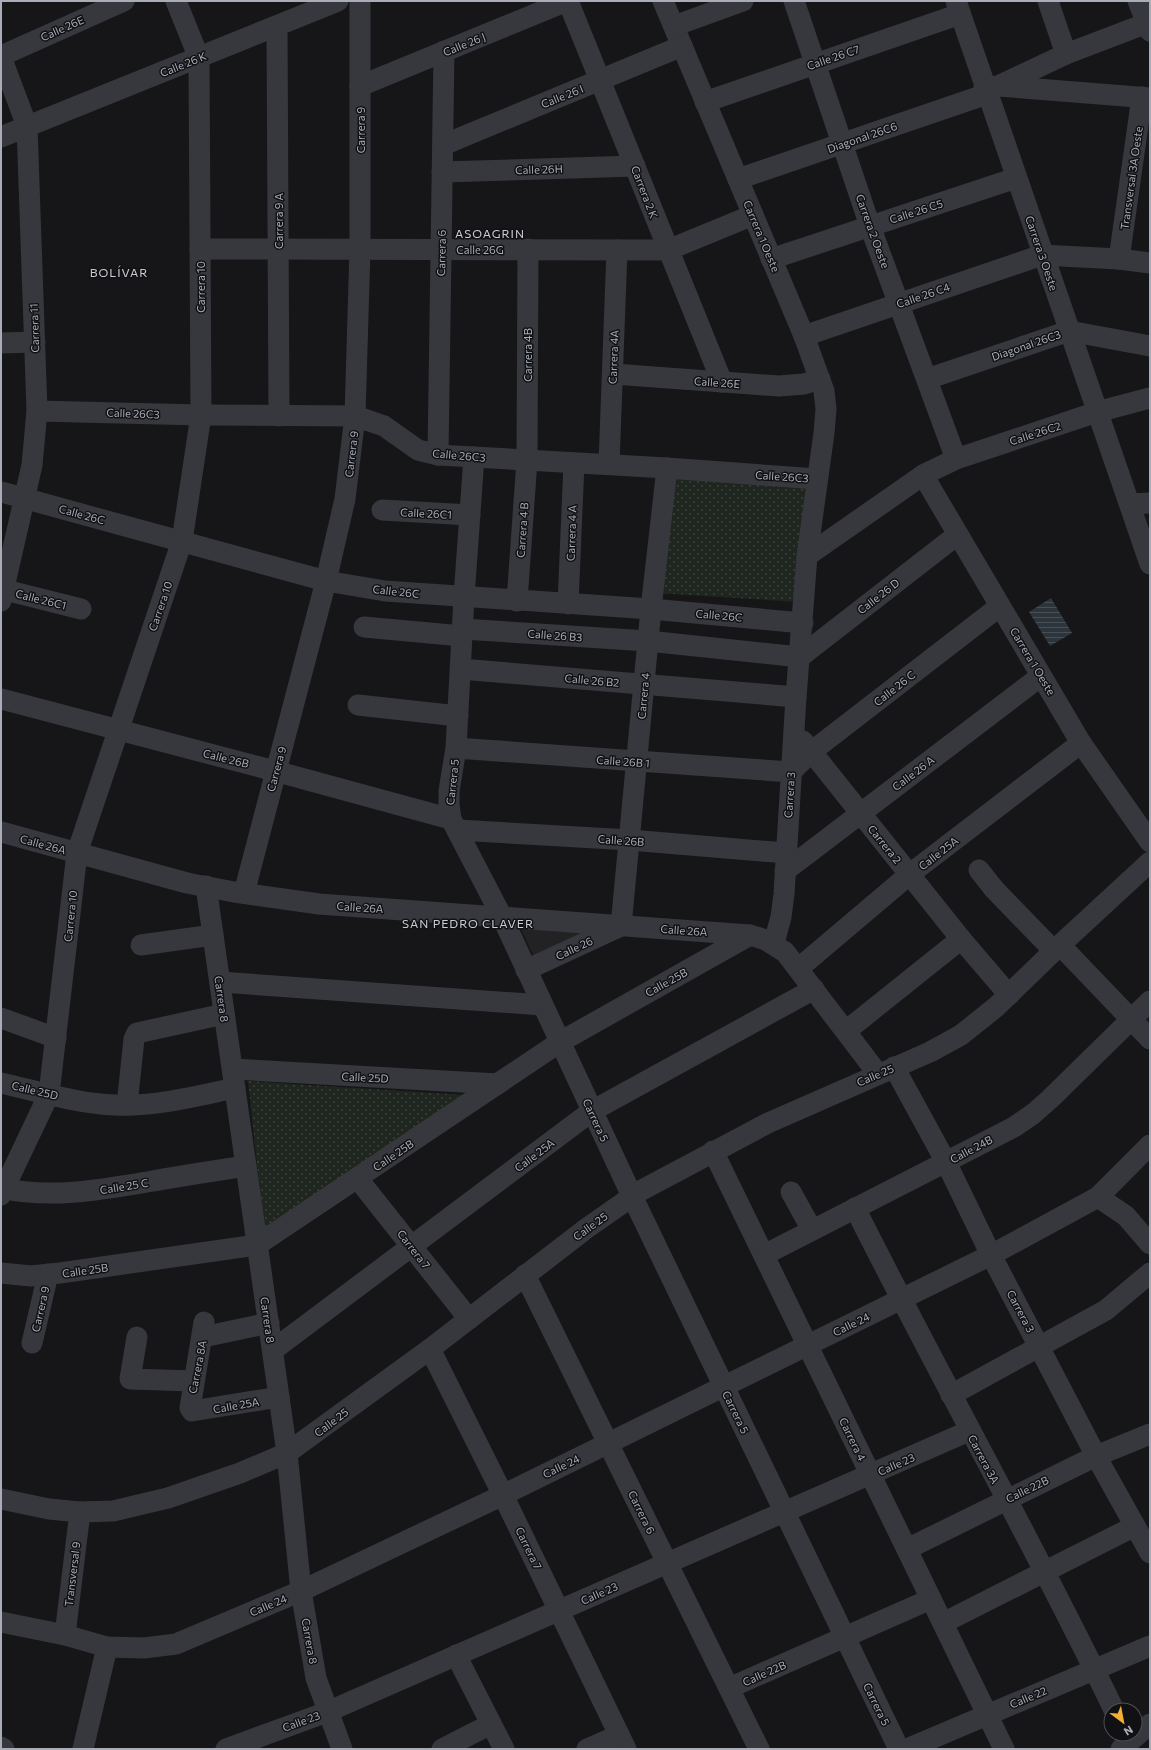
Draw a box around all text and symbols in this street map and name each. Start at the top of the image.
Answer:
street label: Calle 26E [38,13,86,43]
street label: Calle 26 J [441,30,488,59]
street label: Calle 26 C7 [805,42,861,72]
street label: Calle 26 K [158,49,209,79]
street label: Calle 26 I [539,82,585,110]
street label: Carrera 9 [354,106,367,153]
street label: Diagonal 26C6 [825,119,899,155]
street label: Transversal 3A Oeste [1117,125,1145,230]
street label: Calle 26H [515,162,563,176]
street label: Carrera 2 K [629,164,661,221]
street label: Carrera 9 A [272,192,285,249]
street label: Carrera 2 Oeste [854,192,893,270]
street label: Calle 26 C5 [888,196,944,226]
street label: Carrera 1 Oeste [741,198,783,274]
street label: Carrera 3 Oeste [1023,214,1061,292]
district label: ASOAGRIN [455,226,525,240]
street label: Carrera 6 [434,229,448,276]
street label: Calle 26G [456,243,504,256]
street label: Carrera 10 [194,261,207,313]
district label: BOLÍVAR [90,265,148,279]
street label: Calle 26 C4 [895,280,952,310]
street label: Carrera 11 [27,303,41,353]
street label: Diagonal 26C3 [990,327,1062,363]
street label: Carrera 4B [521,328,534,382]
street label: Carrera 4A [606,329,620,384]
street label: Calle 26E [694,374,740,390]
street label: Calle 26C3 [106,406,160,420]
street label: Calle 26C2 [1008,419,1062,447]
street label: Carrera 9 [342,430,360,478]
street label: Calle 26C3 [432,446,486,464]
street label: Calle 26C3 [755,468,809,484]
street label: Calle 26C [58,502,106,526]
street label: Carrera 4 B [514,502,530,558]
street label: Carrera 4 A [564,504,578,561]
street label: Calle 26C1 [400,505,452,521]
street label: Calle 26 D [854,576,902,616]
street label: Carrera 10 [145,579,175,633]
street label: Calle 26C [372,582,420,600]
street label: Calle 26C1 [14,586,68,612]
street label: Calle 26C [695,606,743,624]
street label: Carrera 1 Oeste [1008,625,1058,697]
street label: Calle 26 B3 [527,627,583,643]
street label: Calle 26 C [871,668,917,708]
street label: Calle 26 B2 [564,671,620,689]
street label: Carrera 4 [635,672,652,720]
street label: Carrera 9 [264,745,288,793]
street label: Calle 26B [202,746,250,770]
street label: Calle 26B 1 [596,753,650,769]
street label: Calle 26 A [889,753,937,793]
street label: Carrera 5 [443,758,461,806]
street label: Carrera 3 [781,772,797,818]
street label: Carrera 2 [865,822,905,866]
street label: Calle 26A [19,832,68,856]
street label: Calle 26B [597,832,645,848]
street label: Calle 25A [916,833,961,872]
street label: Carrera 10 [61,890,79,942]
street label: Calle 26A [336,899,384,915]
district label: SAN PEDRO CLAVER [402,916,534,930]
street label: Calle 26A [660,922,708,938]
street label: Calle 26 [553,934,595,962]
street label: Calle 25B [643,965,689,999]
street label: Carrera 8 [212,975,232,1023]
street label: Calle 25 [854,1061,896,1089]
street label: Calle 25D [341,1069,389,1085]
street label: Calle 25D [10,1078,60,1102]
street label: Carrera 5 [580,1096,612,1144]
street label: Calle 24B [947,1132,995,1166]
street label: Calle 25A [512,1136,557,1174]
street label: Calle 25B [370,1137,416,1173]
street label: Calle 25 C [99,1176,149,1196]
street label: Calle 25 [570,1209,610,1243]
street label: Carrera 7 [395,1227,433,1271]
street label: Calle 25B [61,1260,109,1280]
street label: Carrera 9 [28,1285,52,1333]
street label: Carrera 3 [1004,1288,1038,1334]
street label: Carrera 8 [258,1296,278,1344]
street label: Calle 24 [830,1309,872,1338]
street label: Carrera 8A [185,1339,209,1395]
street label: Carrera 5 [720,1388,752,1436]
street label: Calle 25A [212,1394,260,1415]
street label: Calle 25 [311,1405,351,1439]
street label: Carrera 4 [837,1415,869,1463]
street label: Carrera 3A [966,1432,1002,1486]
street label: Calle 23 [875,1450,917,1478]
street label: Calle 24 [540,1451,582,1480]
street label: Calle 22B [1003,1473,1051,1505]
street label: Carrera 6 [626,1488,658,1536]
street label: Carrera 7 [513,1525,545,1572]
street label: Transversal 9 [62,1541,82,1607]
street label: Calle 23 [578,1579,620,1607]
street label: Calle 24 [247,1591,289,1619]
street label: Carrera 8 [300,1617,320,1665]
street label: Calle 22B [740,1658,788,1688]
street label: Carrera 5 [861,1680,893,1728]
street label: Calle 22 [1008,1683,1048,1711]
north arrow [1103,1702,1143,1742]
street label: Calle 23 [280,1708,322,1734]
text: N [1122,1723,1136,1739]

